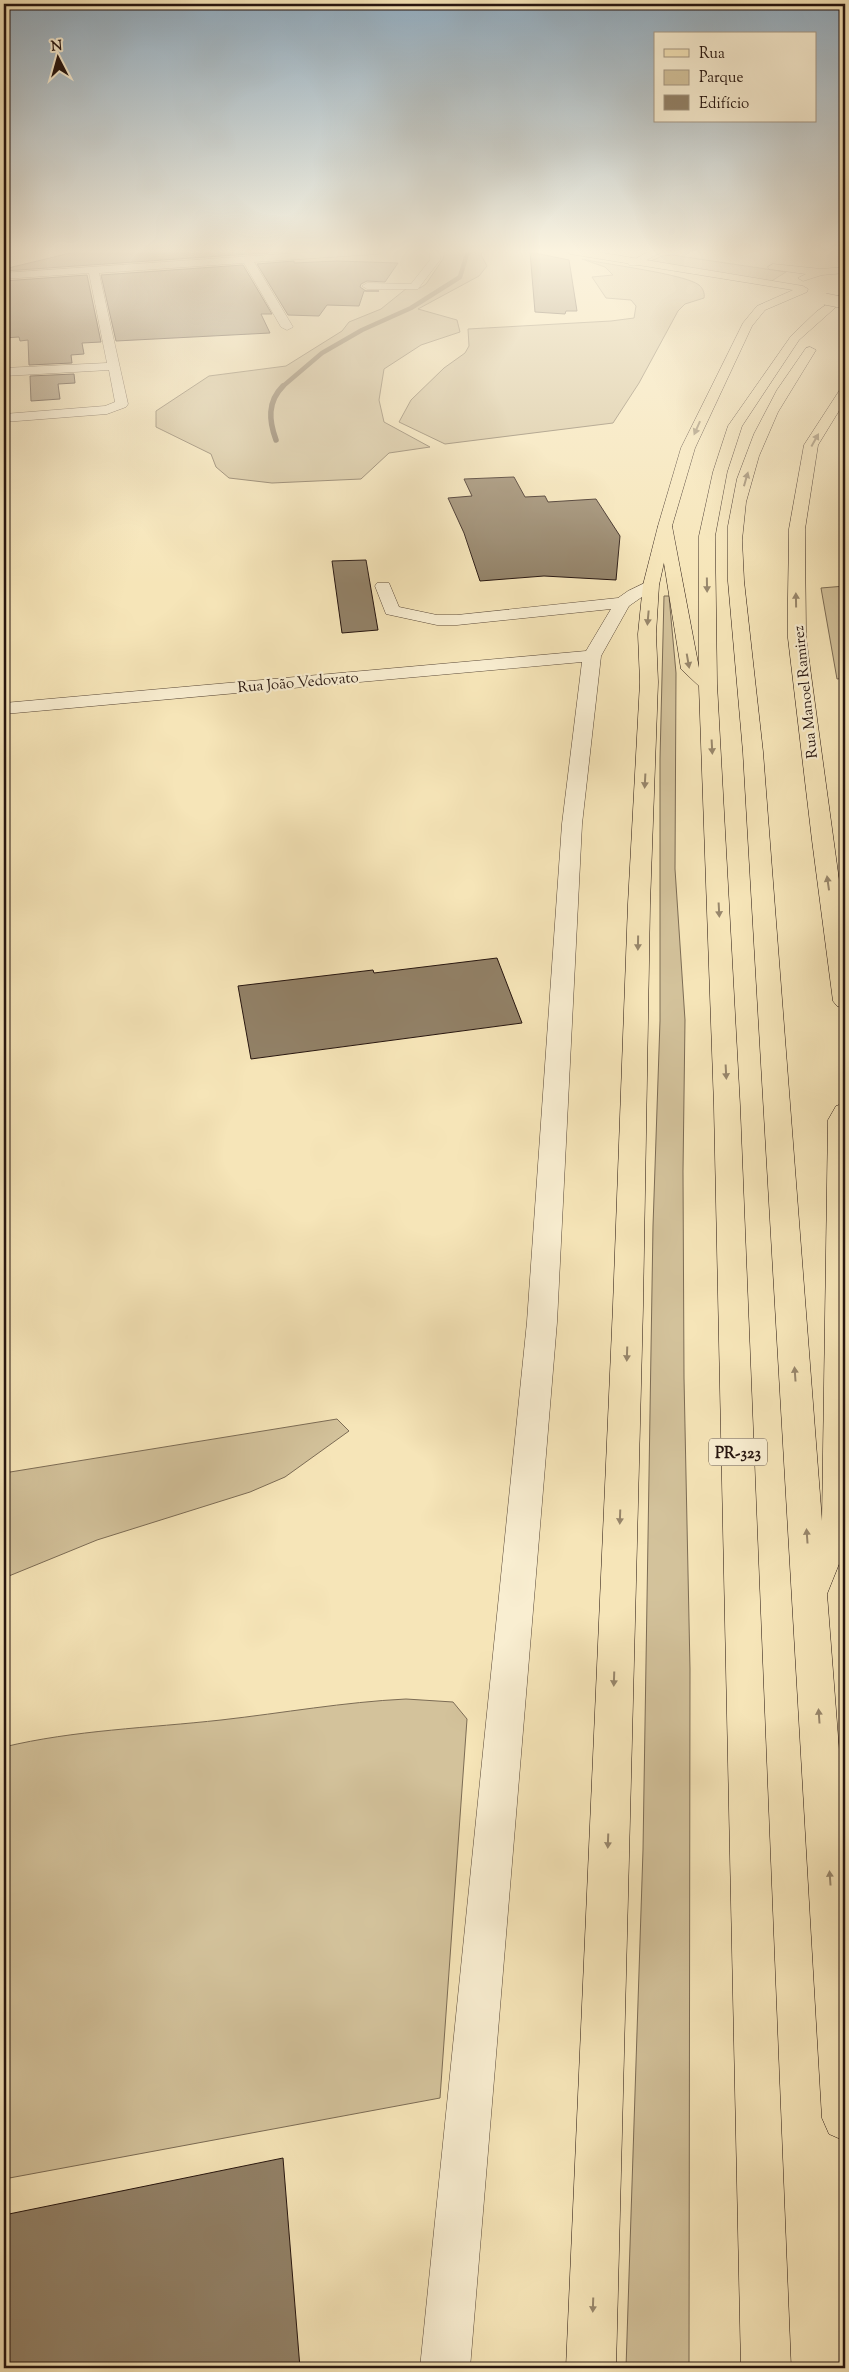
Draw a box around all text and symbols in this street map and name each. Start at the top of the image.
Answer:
north arrow [32,32,82,82]
legend [654,32,816,122]
text: N [50,37,63,58]
text: Rua [699,44,725,65]
text: Parque [699,68,743,89]
text: Edifício [699,94,749,115]
one-way arrow [692,421,700,435]
one-way arrow [811,433,819,448]
one-way arrow [742,471,750,486]
one-way arrow [703,577,711,593]
one-way arrow [792,592,800,608]
one-way arrow [644,611,652,627]
street label: Rua Manoel Ramirez [789,624,824,759]
one-way arrow [685,653,693,669]
street label: Rua João Vedovato [237,668,360,699]
one-way arrow [708,739,716,755]
one-way arrow [641,773,649,789]
one-way arrow [824,875,832,891]
one-way arrow [715,902,723,918]
one-way arrow [634,935,642,951]
one-way arrow [722,1064,730,1080]
one-way arrow [622,1347,630,1363]
one-way arrow [791,1366,799,1382]
road number: PR-323 [709,1438,767,1465]
one-way arrow [616,1509,624,1525]
one-way arrow [803,1528,811,1544]
one-way arrow [610,1671,618,1687]
one-way arrow [815,1707,823,1723]
one-way arrow [604,1834,612,1850]
one-way arrow [825,1869,833,1885]
one-way arrow [589,2297,597,2313]

